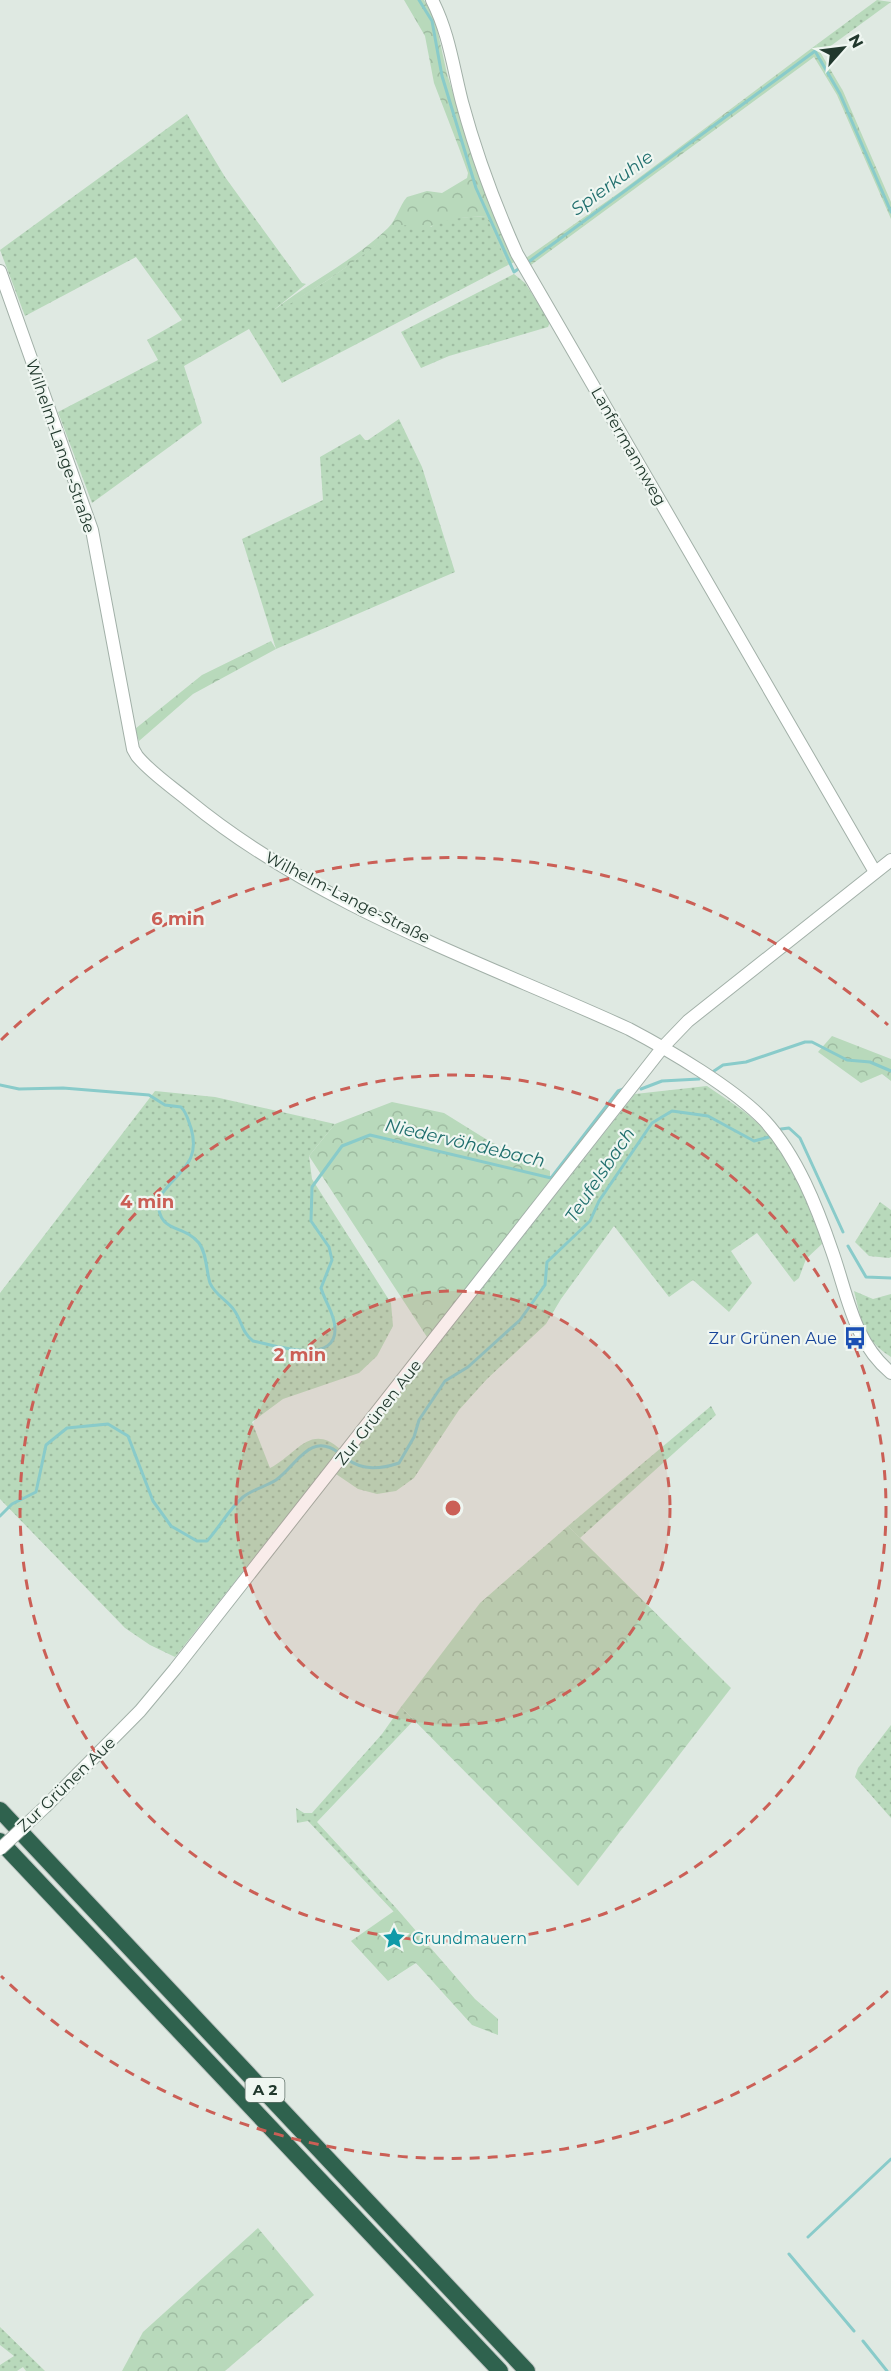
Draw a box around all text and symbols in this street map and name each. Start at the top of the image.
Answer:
north arrow [813,18,873,78]
text: N [844,31,867,51]
water label: Spierkuhle [566,146,658,220]
street label: Wilhelm-Lange-Straße [22,357,99,535]
street label: Lanfermannweg [587,384,670,509]
street label: Wilhelm-Lange-Straße [262,848,433,947]
text: 6 min [151,908,205,930]
water label: Niedervöhdebach [383,1114,547,1172]
water label: Teufelsbach [560,1124,640,1226]
text: 4 min [120,1191,174,1213]
bus stop icon: Zur Grünen Aue [842,1325,868,1351]
place label: Zur Grünen Aue [709,1329,837,1348]
text: 2 min [274,1344,326,1366]
street label: Zur Grünen Aue [331,1356,425,1469]
centre of rings [443,1498,463,1518]
street label: Zur Grünen Aue [14,1733,119,1836]
place icon: Grundmauern [381,1925,407,1951]
place label: Grundmauern [412,1929,527,1948]
road number: A 2 [246,2078,284,2102]

